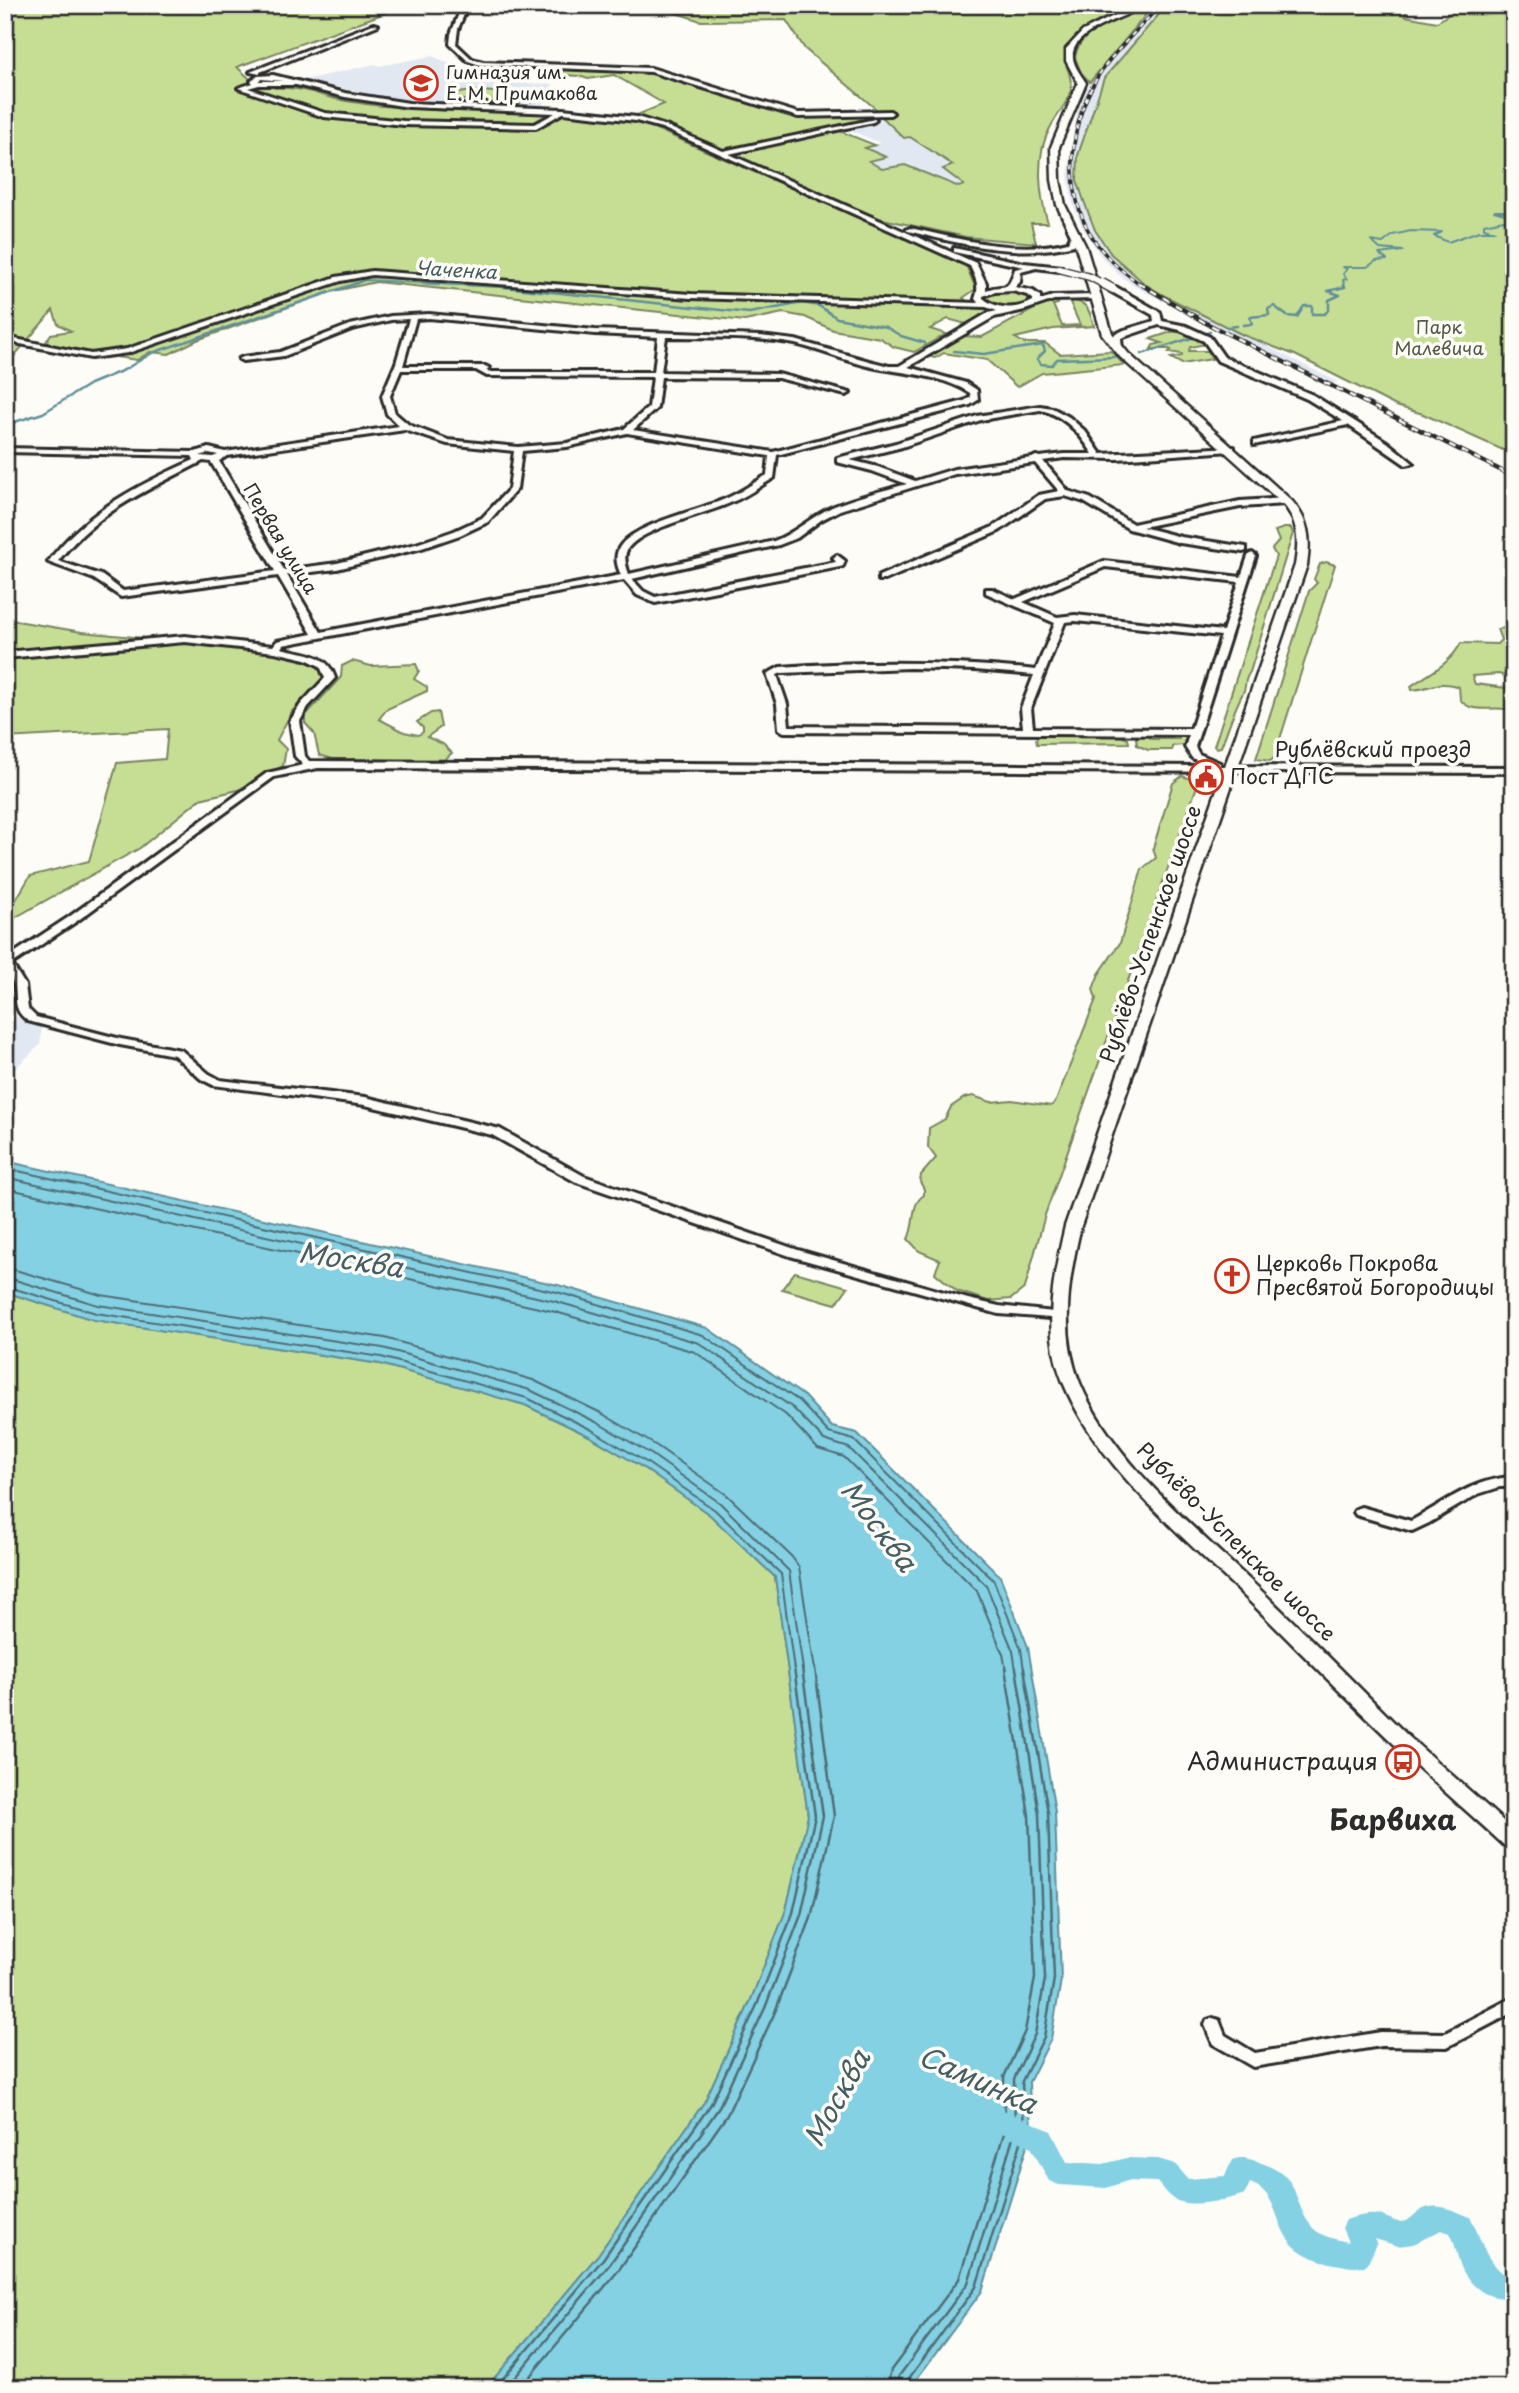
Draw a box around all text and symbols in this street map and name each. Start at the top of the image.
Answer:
place label: Гимназия им. Е. М. Примакова [446,58,598,106]
school or university icon: Гимназия им. Е. М. Примакова [402,64,440,102]
water label: Чаченка [415,253,499,285]
park label: Парк Малевича [1394,313,1484,361]
street label: Первая улица [238,478,325,599]
street label: Рублёвский проезд [1275,732,1471,764]
public building icon: Пост ДПС [1187,758,1225,796]
place label: Пост ДПС [1230,759,1334,791]
street label: Рублёво-Успенское шоссе [1090,800,1208,1066]
water label: Москва [296,1229,407,1288]
place label: Церковь Покрова Пресвятой Богородицы [1256,1246,1494,1302]
church icon: Церковь Покрова Пресвятой Богородицы [1213,1257,1251,1295]
street label: Рублёво-Успенское шоссе [1130,1434,1344,1648]
water label: Москва [831,1470,929,1580]
place label: Администрация [1187,1742,1378,1778]
bus stop icon: Администрация [1384,1743,1422,1781]
district label: Барвиха [1329,1797,1457,1840]
water label: Саминка [912,2033,1045,2124]
water label: Москва [791,2040,880,2154]

